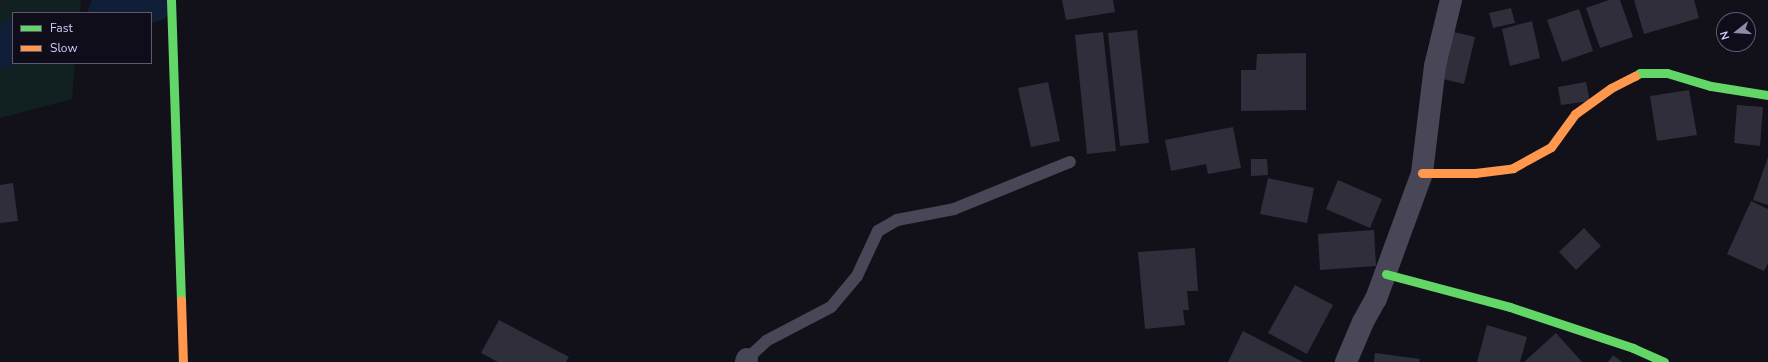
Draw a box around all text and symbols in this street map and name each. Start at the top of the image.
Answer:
legend [12,12,152,64]
north arrow [1716,12,1756,52]
text: Fast [50,20,73,36]
text: N [1717,29,1733,41]
text: Slow [50,40,78,56]

